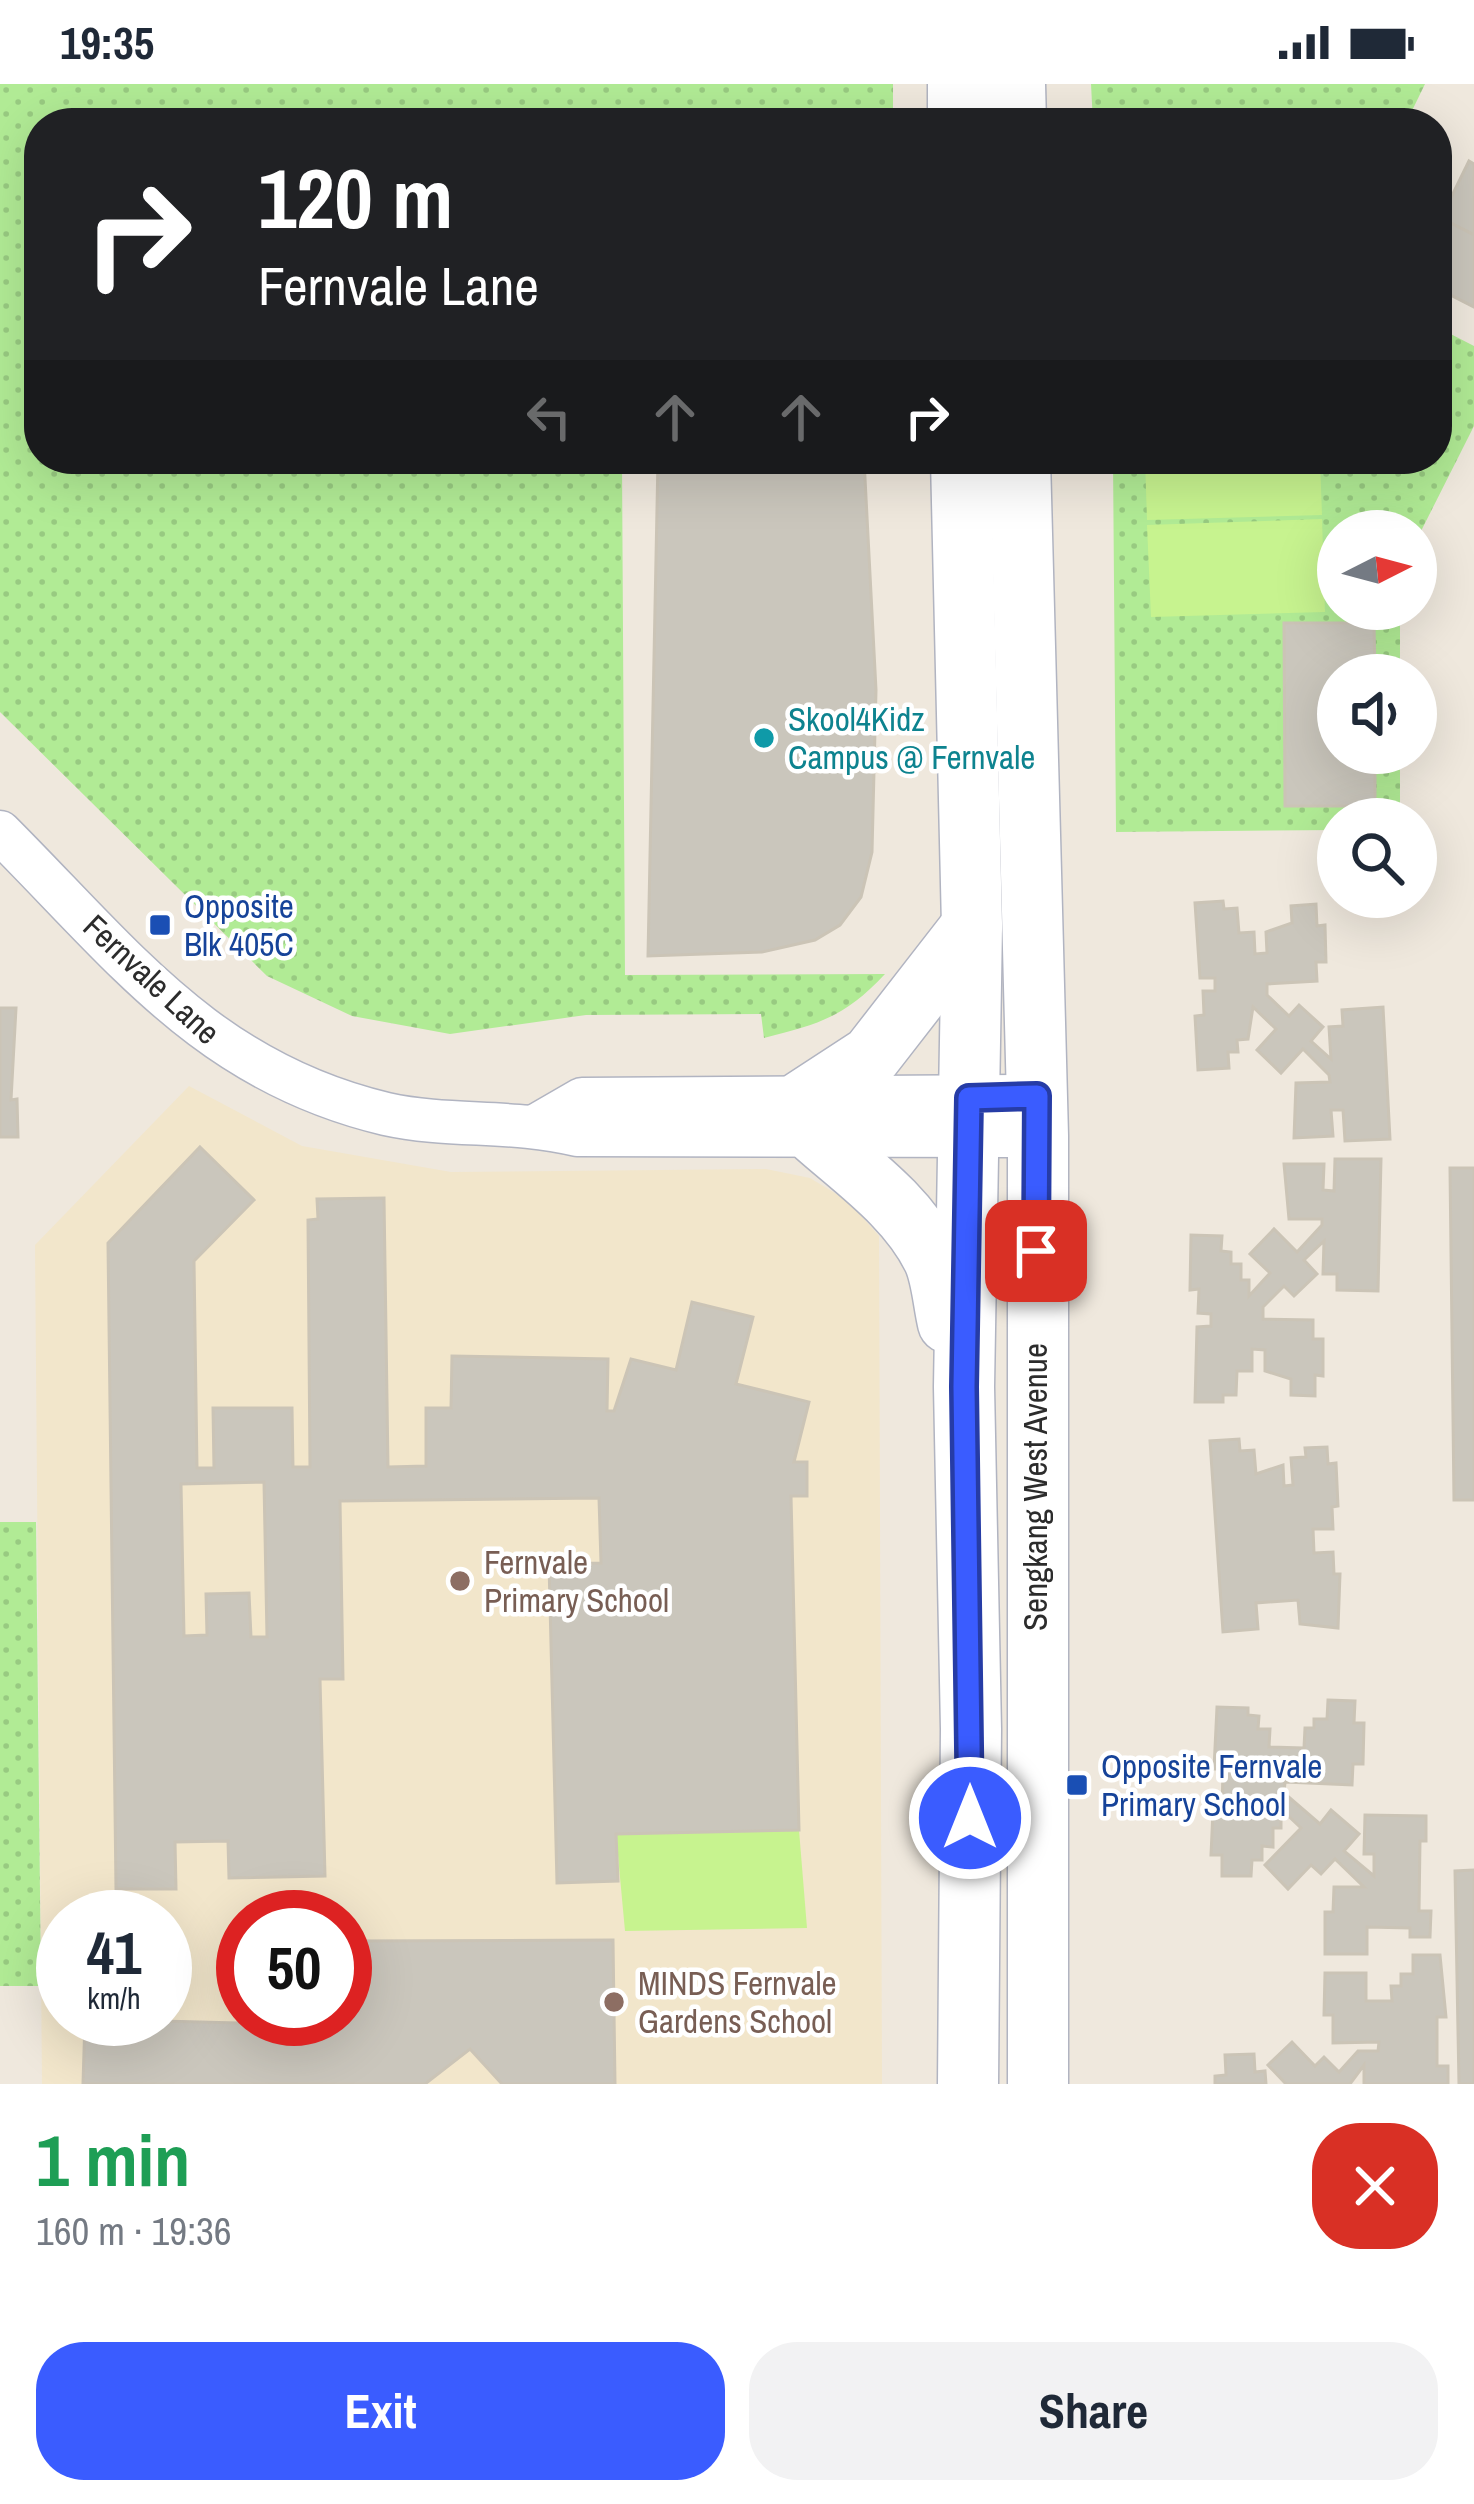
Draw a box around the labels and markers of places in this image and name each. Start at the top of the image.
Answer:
place label: Skool4Kidz Campus @ Fernvale [788,697,1035,779]
marker: Skool4Kidz Campus @ Fernvale [751,725,777,751]
place label: Opposite Blk 405C [184,884,294,966]
marker: Opposite Blk 405C [147,912,173,938]
pin [985,1200,1087,1302]
place label: Fernvale Primary School [484,1540,669,1622]
marker: Fernvale Primary School [447,1568,473,1594]
place label: Opposite Fernvale Primary School [1101,1744,1322,1826]
marker: Opposite Fernvale Primary School [1064,1772,1090,1798]
place label: MINDS Fernvale Gardens School [638,1961,837,2043]
marker: MINDS Fernvale Gardens School [601,1989,627,2015]

